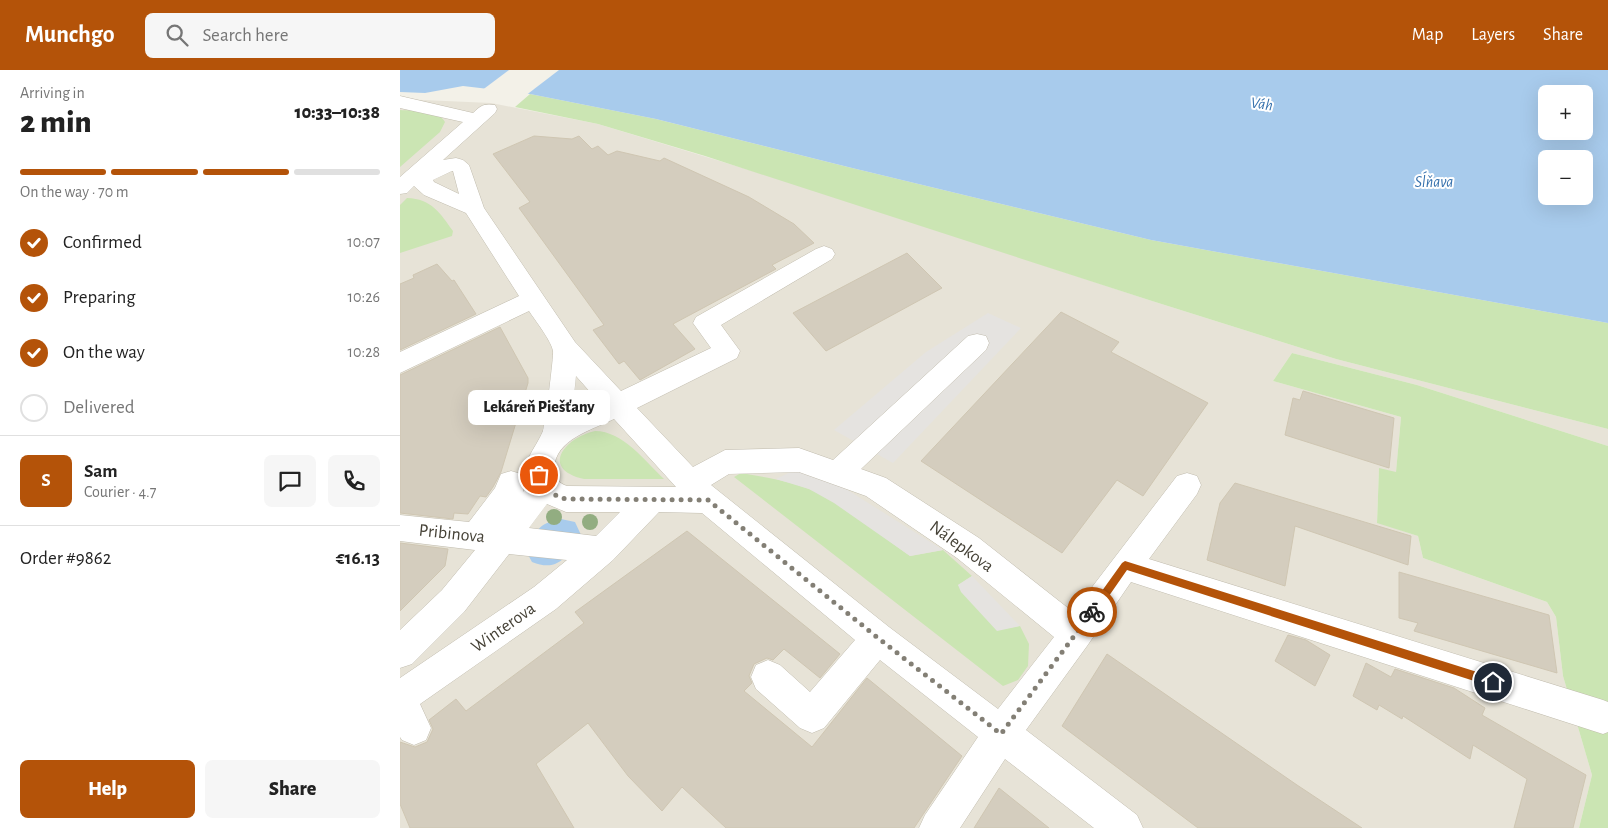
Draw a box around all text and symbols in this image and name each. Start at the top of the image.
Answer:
search box [145,13,495,58]
icon: search [163,21,191,49]
text: Munchgo [25,23,115,47]
text: Search here [203,26,288,45]
text: Map [1412,26,1443,44]
text: Layers [1471,26,1515,44]
text: Share [1543,26,1583,44]
text: Arriving in [20,85,85,101]
map controls [1538,85,1593,205]
button: + [1538,85,1593,140]
water label: Váh [1250,95,1274,113]
text: 10:33–10:38 [294,103,380,122]
text: 2 min [20,106,92,138]
button: − [1538,150,1593,205]
water label: Sĺňava [1415,171,1453,190]
text: On the way · 70 m [20,184,129,200]
icon: check [20,229,48,257]
text: Confirmed [63,233,142,252]
text: 10:07 [347,234,380,250]
icon: check [20,284,48,312]
text: Preparing [63,288,136,307]
text: 10:26 [348,289,380,305]
icon: check [20,339,48,367]
text: On the way [63,343,145,362]
text: 10:28 [348,344,380,360]
callout: Lekáreň Piešťany [468,390,610,425]
text: Delivered [63,398,135,417]
text: Lekáreň Piešťany [483,399,595,415]
pin [518,454,560,496]
button: chat [264,455,316,507]
button: phone [328,455,380,507]
icon: bag [525,461,553,489]
text: Sam [84,462,118,481]
text: S [41,471,51,490]
text: Courier · 4.7 [84,484,156,500]
street label: Nálepkova [926,518,997,576]
street label: Pribinova [418,522,486,546]
text: Order #9862 [20,549,111,568]
text: €16.13 [336,549,380,568]
courier [1067,587,1117,637]
icon: bike [1078,598,1106,626]
street label: Winterova [468,599,539,656]
pin [1472,661,1514,703]
icon: home [1479,668,1507,696]
button: Help [20,760,195,818]
button: Share [205,760,380,818]

